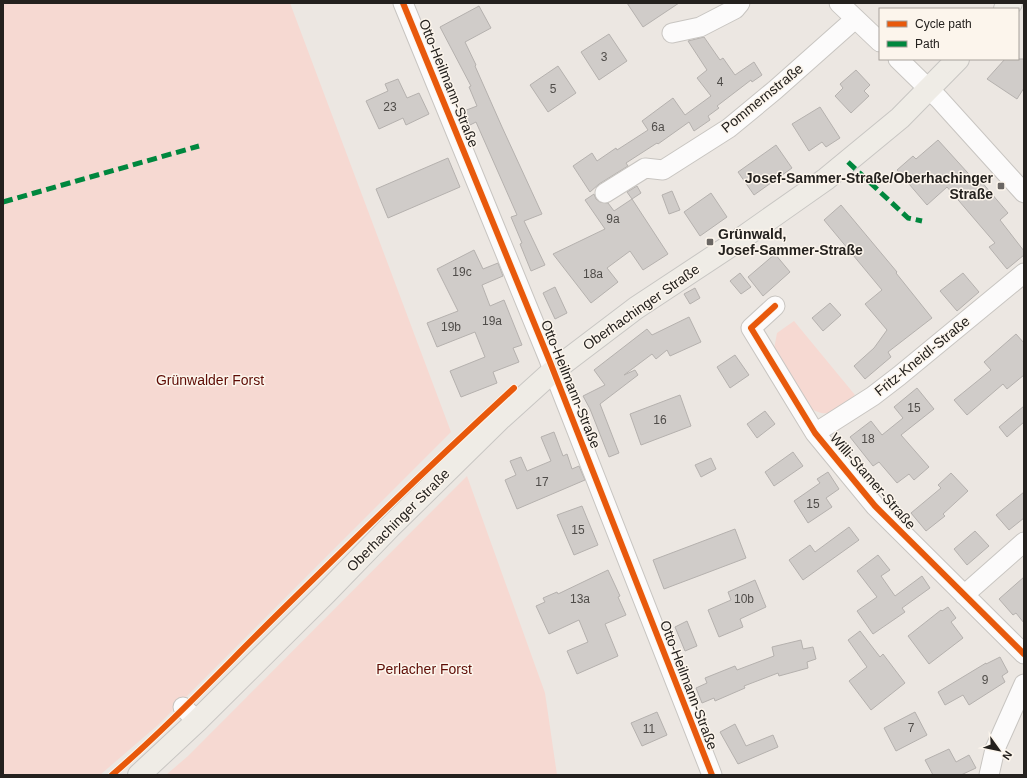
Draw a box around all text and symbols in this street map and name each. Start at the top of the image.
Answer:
legend [879,8,1019,60]
street label: Otto-Heilmann-Straße [416,17,482,150]
text: Cycle path [915,17,972,31]
text: Path [915,37,940,51]
house number: 3 [601,50,608,64]
street label: Pommernstraße [718,60,806,136]
house number: 4 [717,75,724,89]
house number: 5 [550,82,557,96]
house number: 23 [383,100,397,114]
house number: 6a [651,120,665,134]
place label: Josef-Sammer-Straße/Oberhachinger Straße [745,170,994,202]
marker: Josef-Sammer-Straße/Oberhachinger Straße [996,181,1006,191]
house number: 9a [606,212,620,226]
place label: Grünwald, Josef-Sammer-Straße [718,226,863,258]
marker: Grünwald, Josef-Sammer-Straße [705,237,715,247]
street label: Oberhachinger Straße [580,261,702,353]
house number: 19c [452,265,472,279]
house number: 18a [583,267,603,281]
street label: Fritz-Kneidl-Straße [871,313,973,399]
house number: 19a [482,314,502,328]
street label: Otto-Heilmann-Straße [538,318,604,451]
house number: 19b [441,320,461,334]
park label: Grünwalder Forst [156,372,264,388]
house number: 15 [907,401,921,415]
house number: 16 [653,413,667,427]
street label: Willi-Stamer-Straße [827,430,919,532]
house number: 18 [861,432,875,446]
street label: Oberhachinger Straße [343,465,453,575]
house number: 17 [535,475,549,489]
house number: 15 [806,497,820,511]
house number: 15 [571,523,585,537]
house number: 13a [570,592,590,606]
house number: 10b [734,592,754,606]
street label: Otto-Heilmann-Straße [657,618,721,752]
park label: Perlacher Forst [376,661,472,677]
house number: 9 [982,673,989,687]
house number: 7 [908,721,915,735]
house number: 11 [643,722,656,736]
north arrow [979,730,1019,770]
text: N [1000,749,1015,762]

